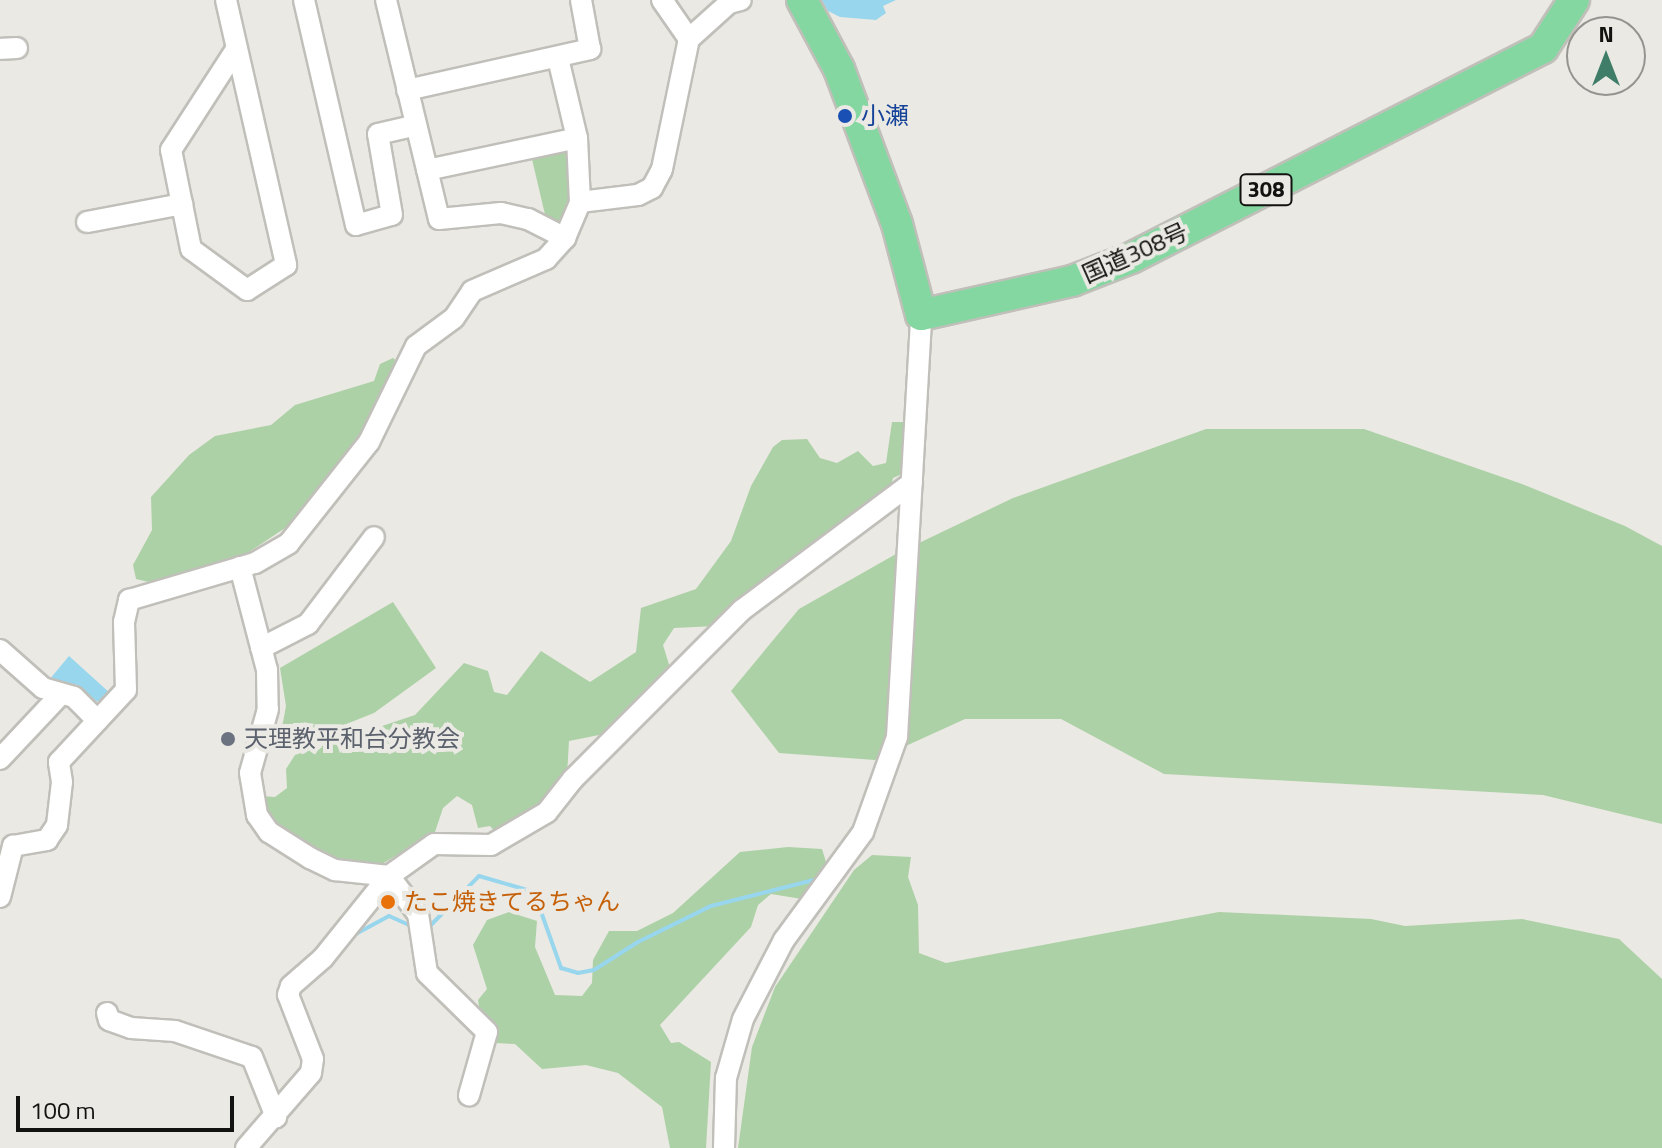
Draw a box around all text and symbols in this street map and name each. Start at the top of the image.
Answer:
north arrow [1566,16,1646,96]
text: N [1598,17,1614,51]
place label: 小瀬 [861,102,909,130]
marker: 小瀬 [836,107,854,125]
road number: 308 [1238,172,1294,208]
street label: 国道308号 [1078,217,1192,289]
place label: 天理教平和台分教会 [244,725,460,753]
marker: 天理教平和台分教会 [219,730,237,748]
place label: たこ焼きてるちゃん [404,888,620,916]
marker: たこ焼きてるちゃん [379,893,397,911]
scale bar [20,1080,238,1130]
text: 100 m [30,1092,96,1128]

